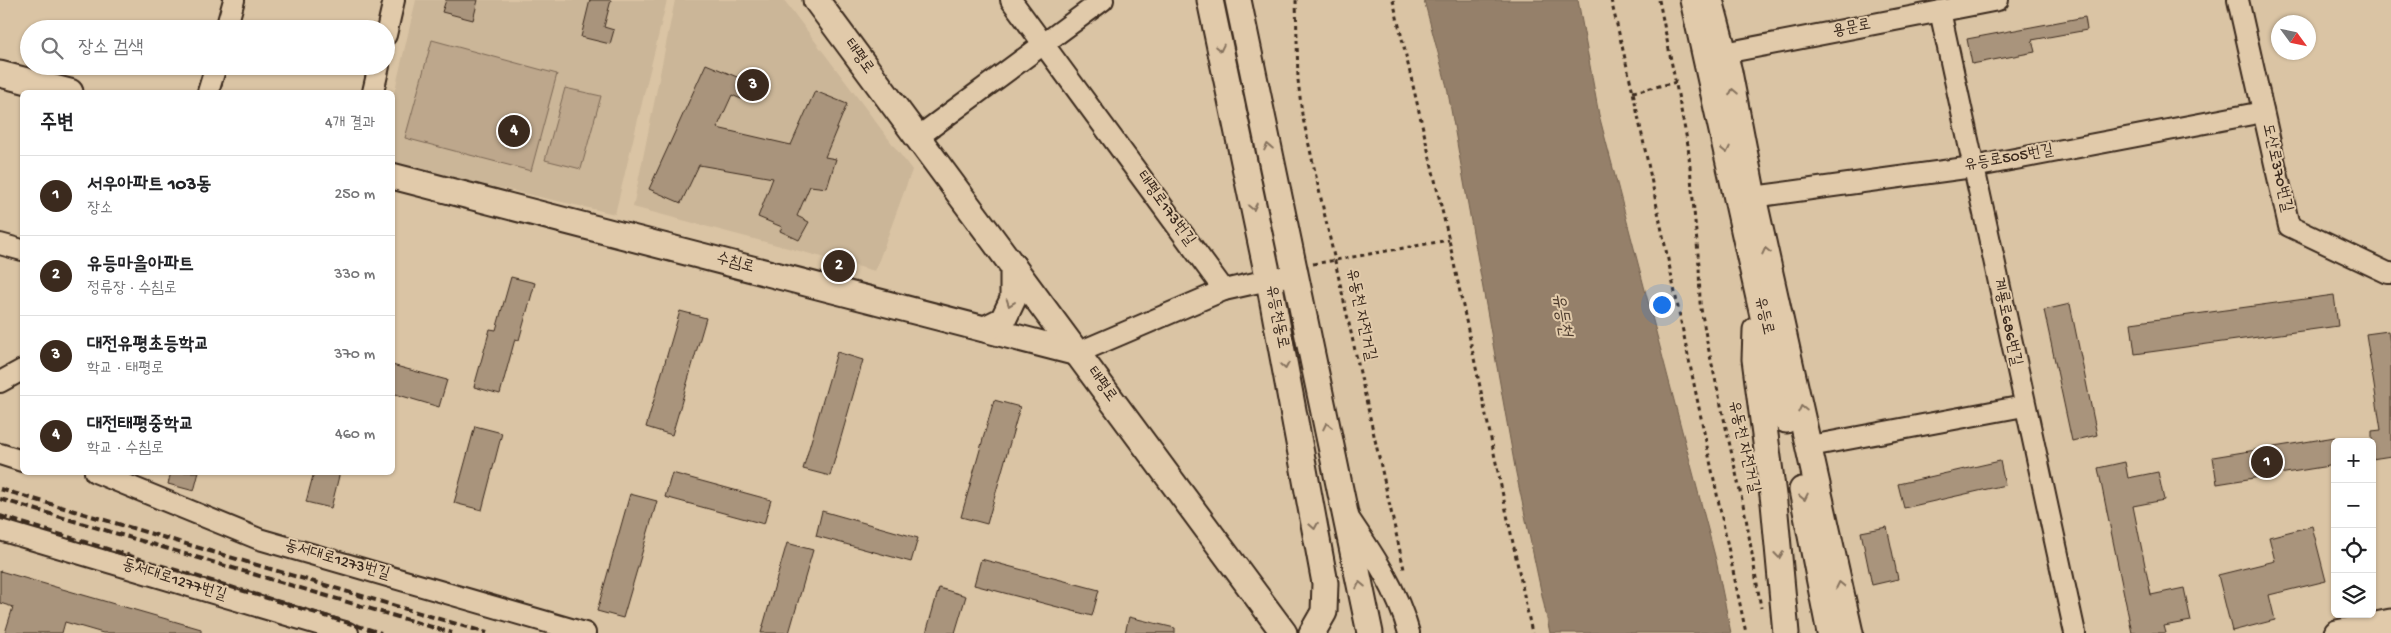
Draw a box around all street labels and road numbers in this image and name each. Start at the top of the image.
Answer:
street label: 용문로 [1831,16,1873,42]
street label: 태평로 [839,36,877,78]
street label: 도산로370번길 [2257,122,2295,214]
street label: 유등로505번길 [1963,142,2055,176]
street label: 태평로173번길 [1132,168,1198,250]
street label: 수침로 [714,250,756,278]
street label: 유동천 자전거길 [1341,267,1379,363]
street label: 계룡로686번길 [1987,276,2026,368]
street label: 유등천동로 [1261,284,1291,350]
street label: 유등로 [1749,295,1777,337]
street label: 태평로 [1082,364,1120,406]
street label: 유동천 자전거길 [1723,399,1763,495]
street label: 동서대로1273번길 [282,537,392,585]
street label: 동서대로1277번길 [119,556,229,606]

